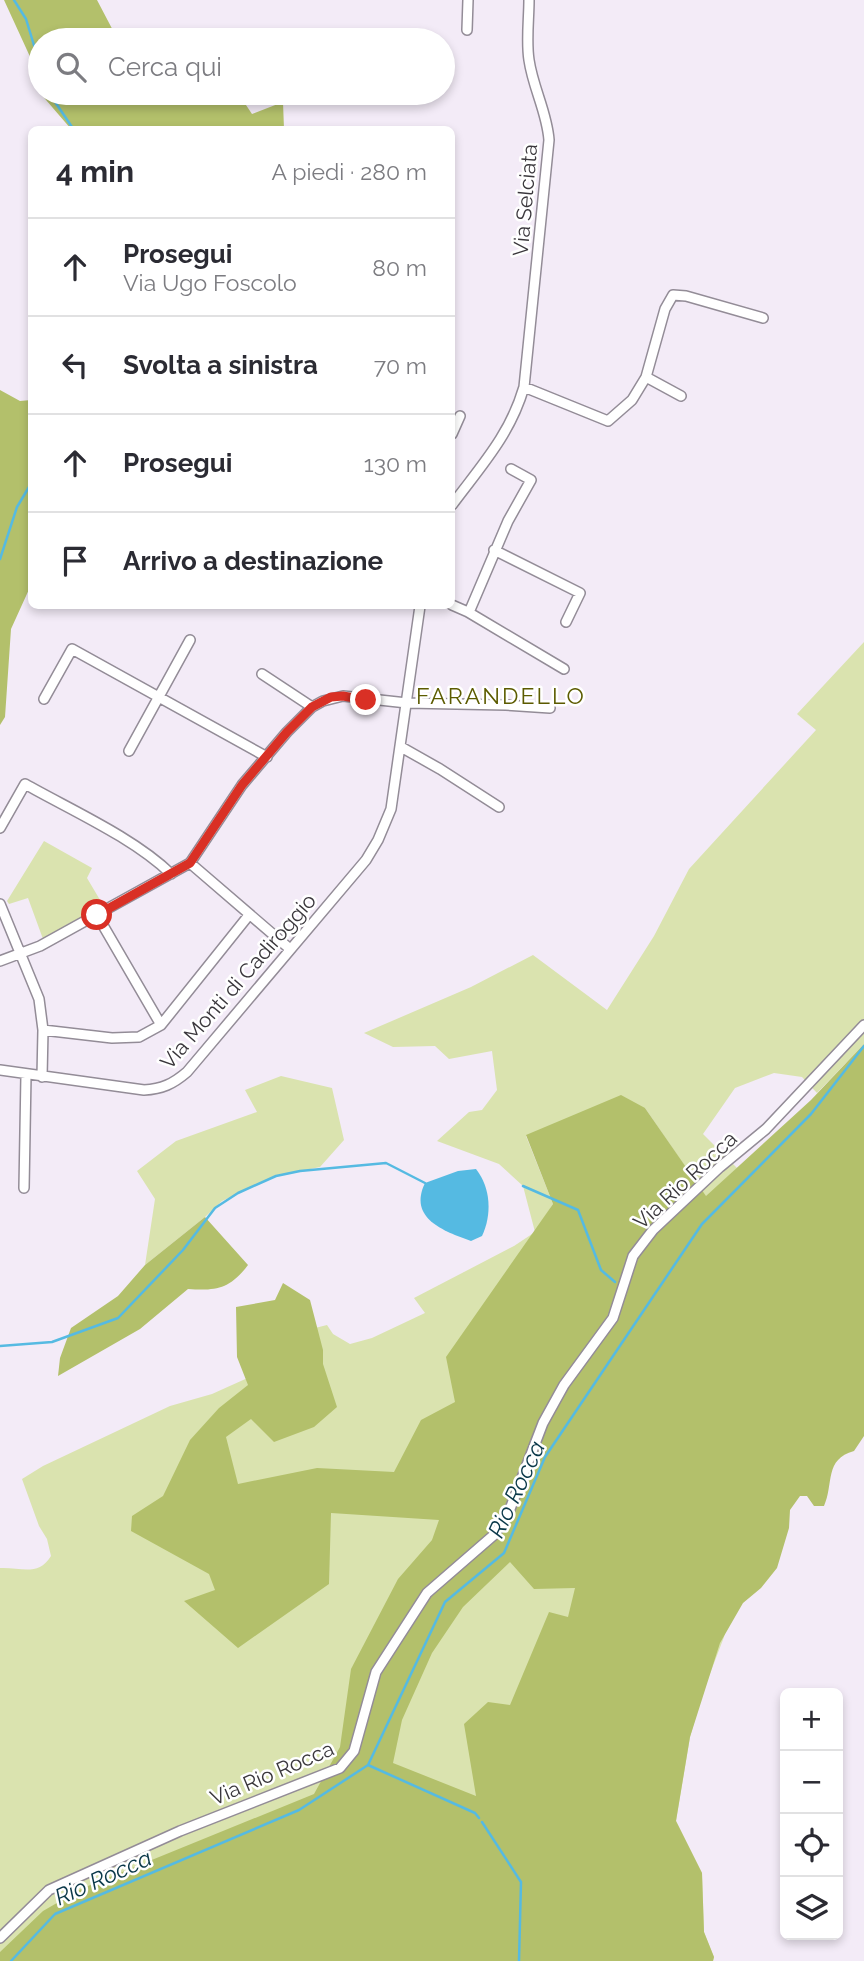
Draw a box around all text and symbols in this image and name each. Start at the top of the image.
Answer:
search box [28,28,455,105]
icon: search [52,48,90,86]
text: Cerca qui [108,52,222,82]
street label: Via Selciata [508,143,542,257]
text: 4 min [56,154,134,189]
text: A piedi · 280 m [271,158,427,185]
text: Prosegui [123,239,232,269]
icon: ahead [56,248,94,286]
text: 80 m [372,254,427,281]
text: Via Ugo Foscolo [123,269,297,296]
icon: left [56,346,94,384]
text: Svolta a sinistra [123,350,318,380]
text: 70 m [374,352,427,379]
icon: ahead [56,444,94,482]
text: Prosegui [123,448,232,478]
text: 130 m [364,450,427,477]
icon: arrive [56,542,94,580]
text: Arrivo a destinazione [123,546,383,576]
district label: FARANDELLO [416,682,586,709]
route end [350,684,381,715]
street label: Via Monti di Cadiroggio [155,888,321,1074]
route start [81,899,112,930]
street label: Via Rio Rocca [628,1126,742,1234]
water label: Rio Rocca [482,1436,550,1542]
map controls [780,1688,843,1940]
button: + [780,1688,843,1751]
street label: Via Rio Rocca [206,1736,338,1810]
button: − [780,1751,843,1814]
button: locate [780,1814,843,1877]
water label: Rio Rocca [50,1844,156,1910]
button: layers [780,1877,843,1940]

